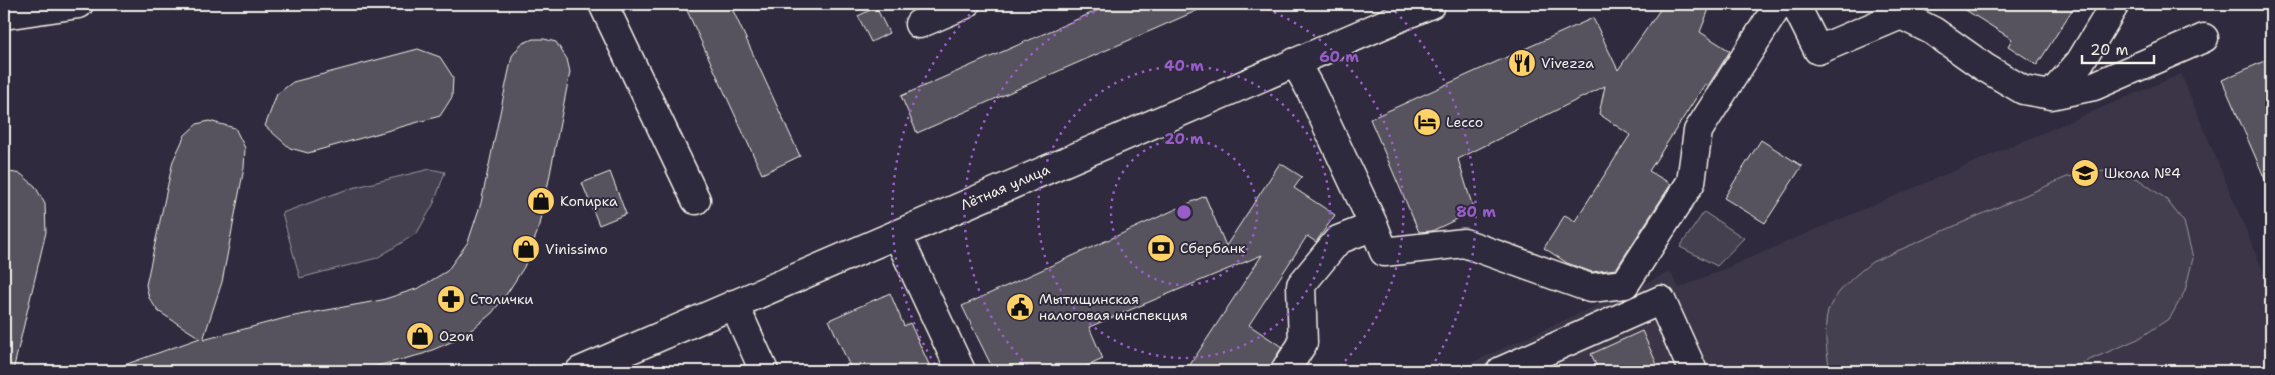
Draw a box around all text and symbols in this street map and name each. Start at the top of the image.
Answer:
scale bar [2082,32,2155,64]
text: 20 m [2090,40,2129,60]
text: 60 m [1319,47,1359,67]
restaurant icon: Vivezza [1507,48,1537,78]
place label: Vivezza [1541,54,1594,72]
text: 40 m [1164,56,1204,76]
hotel icon: Lecco [1412,107,1442,137]
place label: Lecco [1446,113,1483,131]
text: 20 m [1164,129,1204,149]
school or university icon: Школа №4 [2070,158,2100,188]
street label: Лётная улица [958,160,1053,214]
place label: Школа №4 [2104,164,2181,182]
shop icon: Копирка [526,186,556,216]
place label: Копирка [560,192,618,210]
text: 80 m [1456,202,1496,222]
centre of rings [1175,203,1193,221]
bank icon: Сбербанк [1146,233,1176,263]
shop icon: Vinissimo [511,234,541,264]
place label: Сбербанк [1180,239,1246,257]
place label: Vinissimo [545,240,608,258]
pharmacy icon: Столички [436,284,466,314]
place label: Столички [470,290,533,308]
place label: Мытищинская налоговая инспекция [1039,290,1188,324]
public building icon: Мытищинская налоговая инспекция [1005,292,1035,322]
shop icon: Ozon [405,321,435,351]
place label: Ozon [439,327,474,345]

